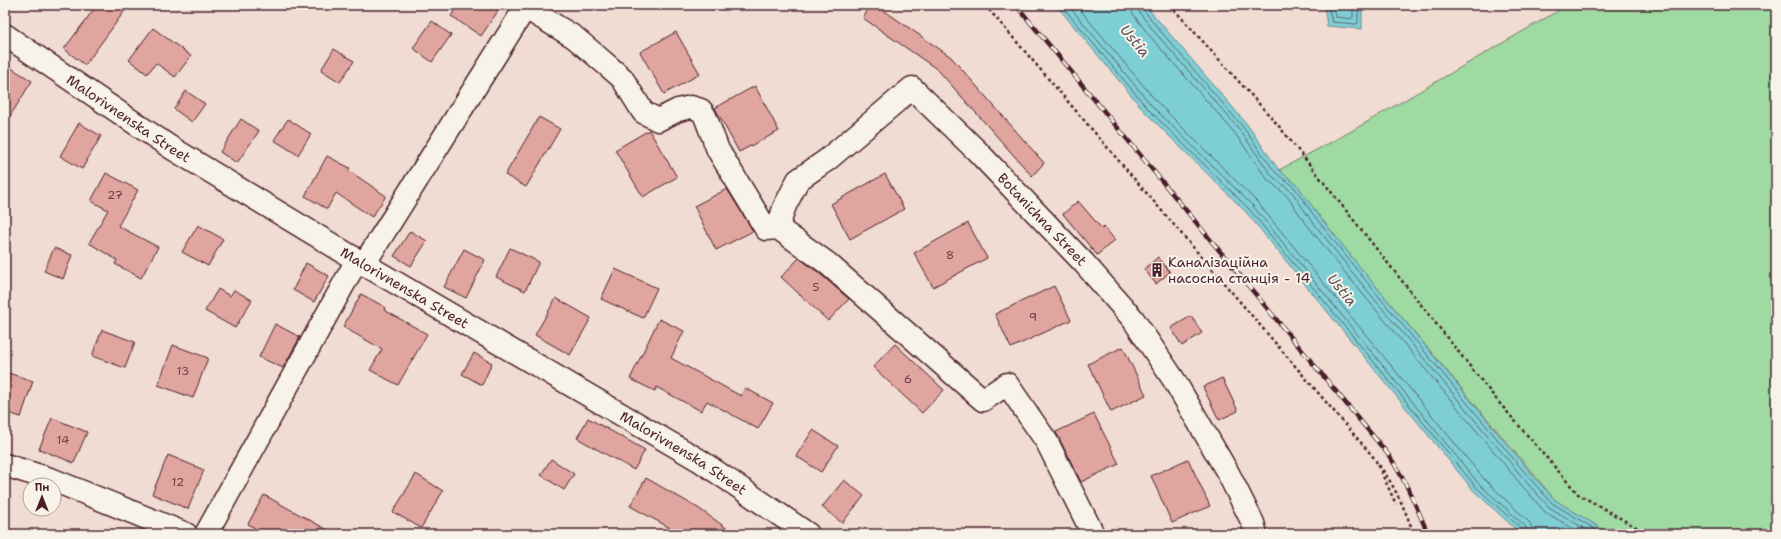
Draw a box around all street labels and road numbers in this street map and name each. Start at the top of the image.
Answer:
street label: Malorivnenska Street [63,70,194,166]
street label: Botanichna Street [994,169,1091,270]
street label: Malorivnenska Street [337,243,472,332]
street label: Malorivnenska Street [617,407,750,499]

